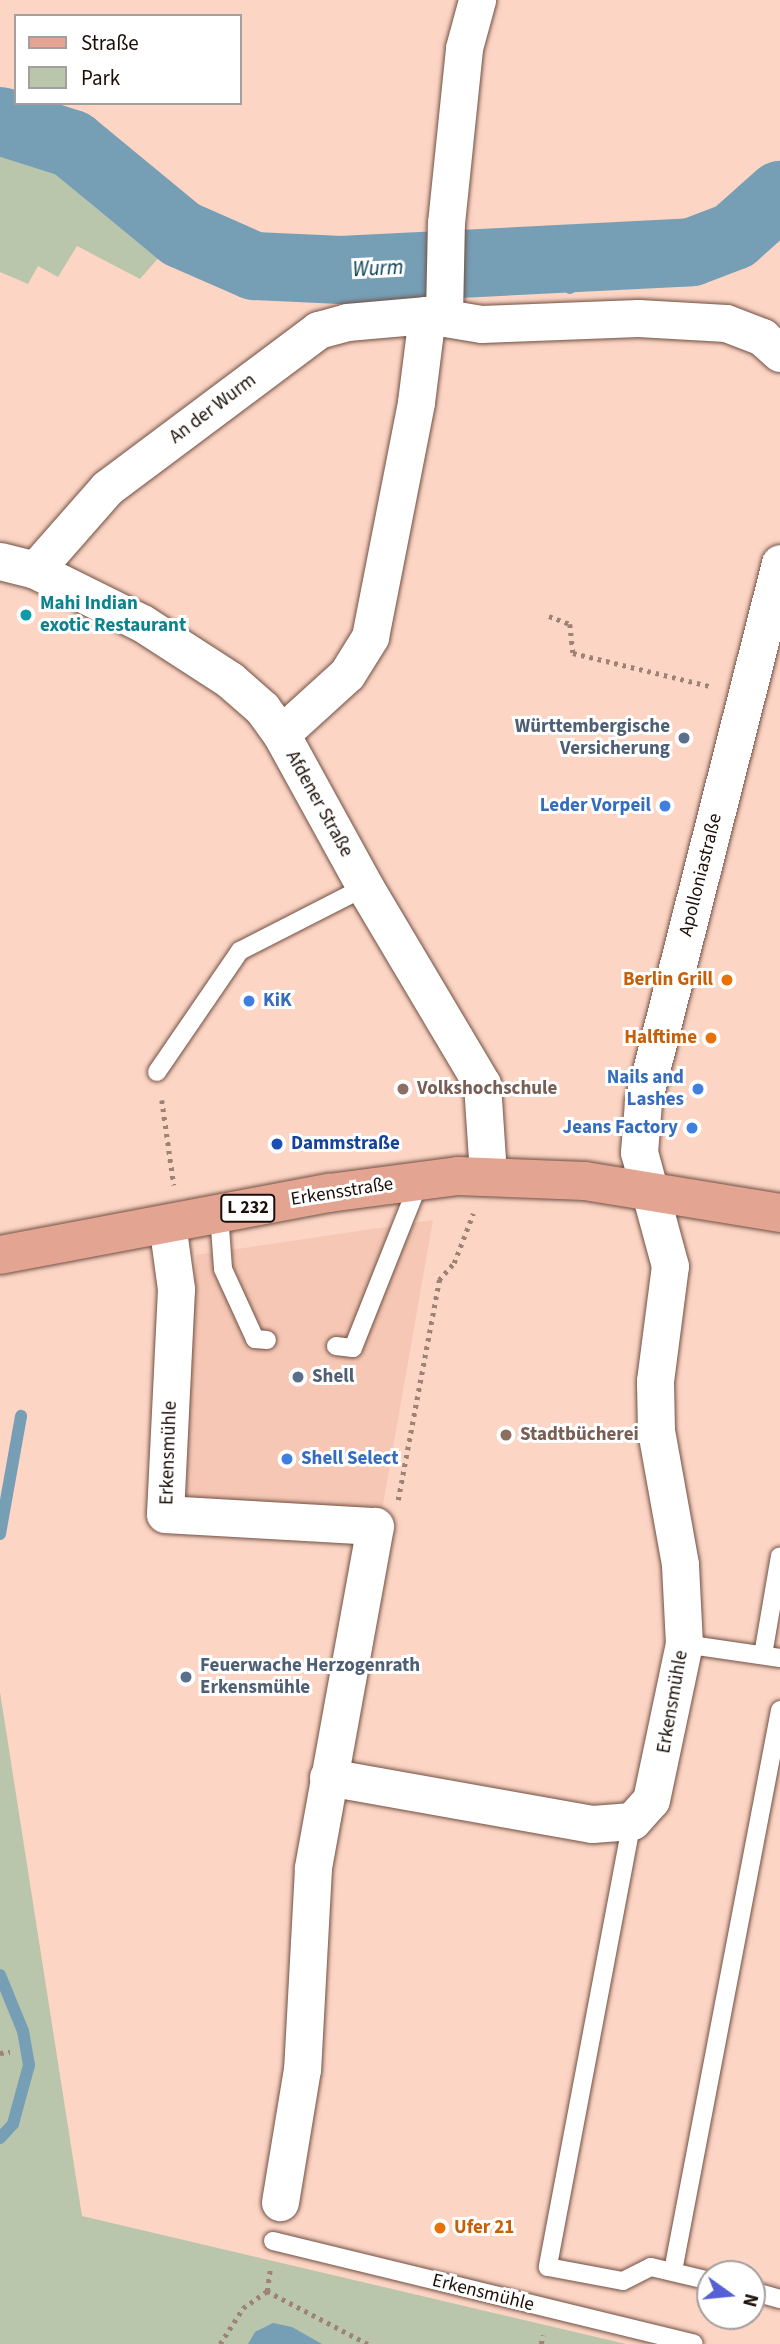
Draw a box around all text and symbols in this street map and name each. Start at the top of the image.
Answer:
legend [14,14,242,105]
text: Straße [81,28,139,58]
text: Park [81,63,120,93]
water label: Wurm [352,254,404,282]
street label: An der Wurm [165,369,261,449]
place label: Mahi Indian exotic Restaurant [40,593,186,637]
marker: Mahi Indian exotic Restaurant [18,607,34,623]
place label: Württembergische Versicherung [515,716,670,760]
marker: Württembergische Versicherung [676,730,692,746]
street label: Afdener Straße [280,747,358,861]
place label: Leder Vorpeil [540,795,651,817]
marker: Leder Vorpeil [657,798,673,814]
street label: Apolloniastraße [675,811,727,939]
place label: Berlin Grill [623,969,713,991]
marker: Berlin Grill [719,972,735,988]
place label: KiK [263,990,292,1012]
marker: KiK [241,993,257,1009]
place label: Halftime [624,1027,697,1049]
marker: Halftime [703,1030,719,1046]
place label: Nails and Lashes [607,1067,684,1111]
place label: Volkshochschule [417,1078,557,1100]
marker: Volkshochschule [395,1081,411,1097]
marker: Nails and Lashes [690,1081,706,1097]
place label: Jeans Factory [563,1117,678,1139]
marker: Jeans Factory [684,1120,700,1136]
place label: Dammstraße [291,1133,400,1155]
marker: Dammstraße [269,1136,285,1152]
street label: Erkensstraße [289,1173,395,1211]
road number: L 232 [220,1194,276,1223]
place label: Shell [312,1366,354,1388]
marker: Shell [290,1369,306,1385]
street label: Erkensmühle [156,1401,182,1505]
place label: Stadtbücherei [520,1424,639,1446]
marker: Stadtbücherei [498,1427,514,1443]
place label: Shell Select [301,1448,399,1470]
marker: Shell Select [279,1451,295,1467]
street label: Erkensmühle [653,1649,693,1755]
place label: Feuerwache Herzogenrath Erkensmühle [200,1655,420,1699]
marker: Feuerwache Herzogenrath Erkensmühle [178,1669,194,1685]
place label: Ufer 21 [454,2217,514,2239]
marker: Ufer 21 [432,2220,448,2236]
north arrow [696,2260,766,2330]
street label: Erkensmühle [430,2269,536,2317]
text: N [735,2290,765,2310]

